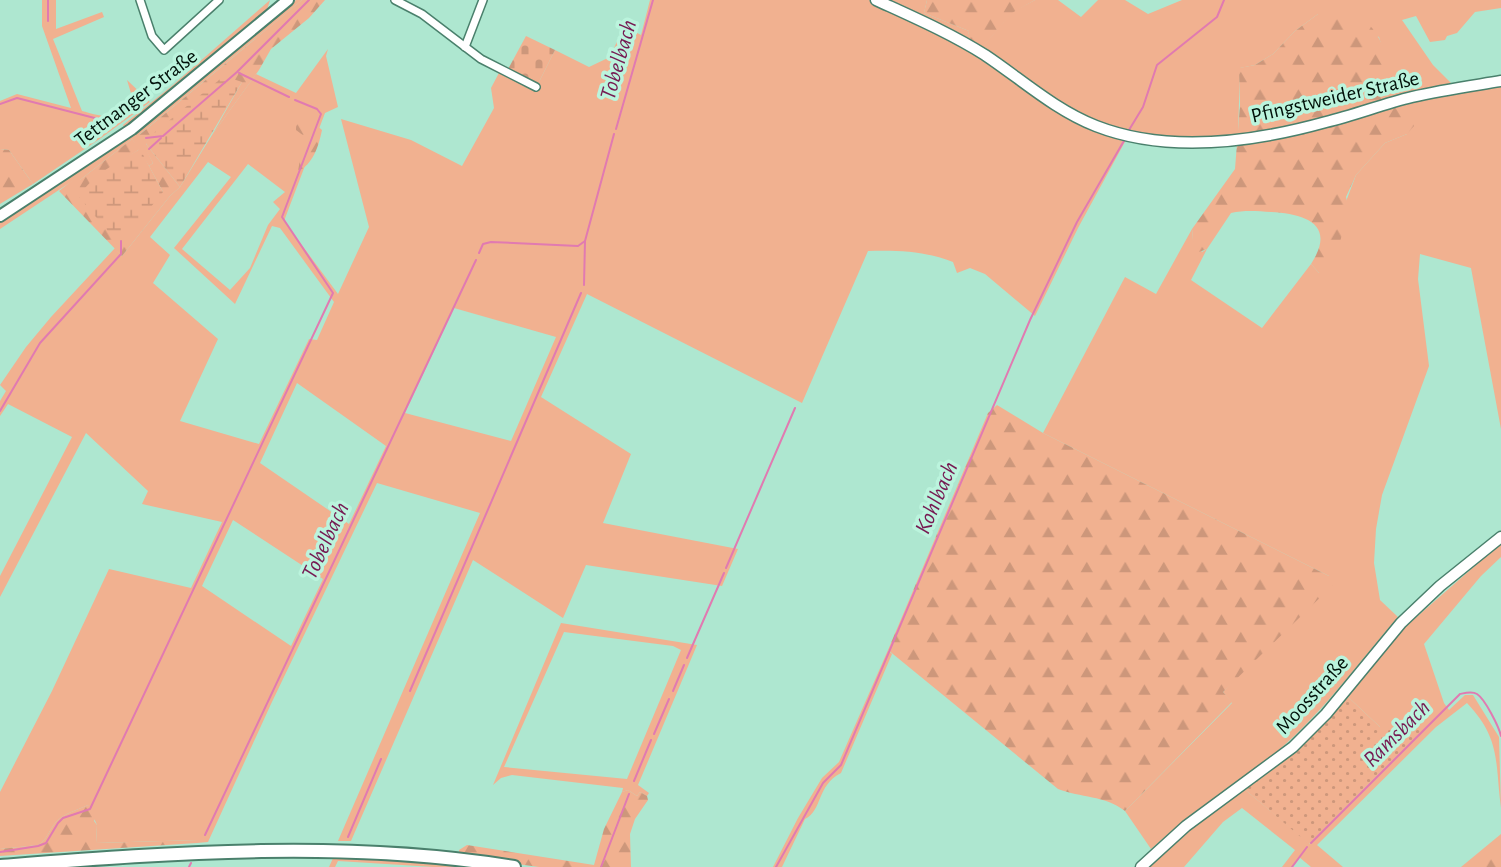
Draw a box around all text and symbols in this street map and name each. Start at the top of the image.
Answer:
water label: Tobelbach [597,17,641,103]
street label: Tettnanger Straße [71,45,201,151]
street label: Pfingstweider Straße [1249,67,1421,127]
water label: Kohlbach [912,458,962,538]
water label: Tobelbach [298,499,354,583]
street label: Moosstraße [1272,652,1352,738]
water label: Ramsbach [1359,696,1435,772]

